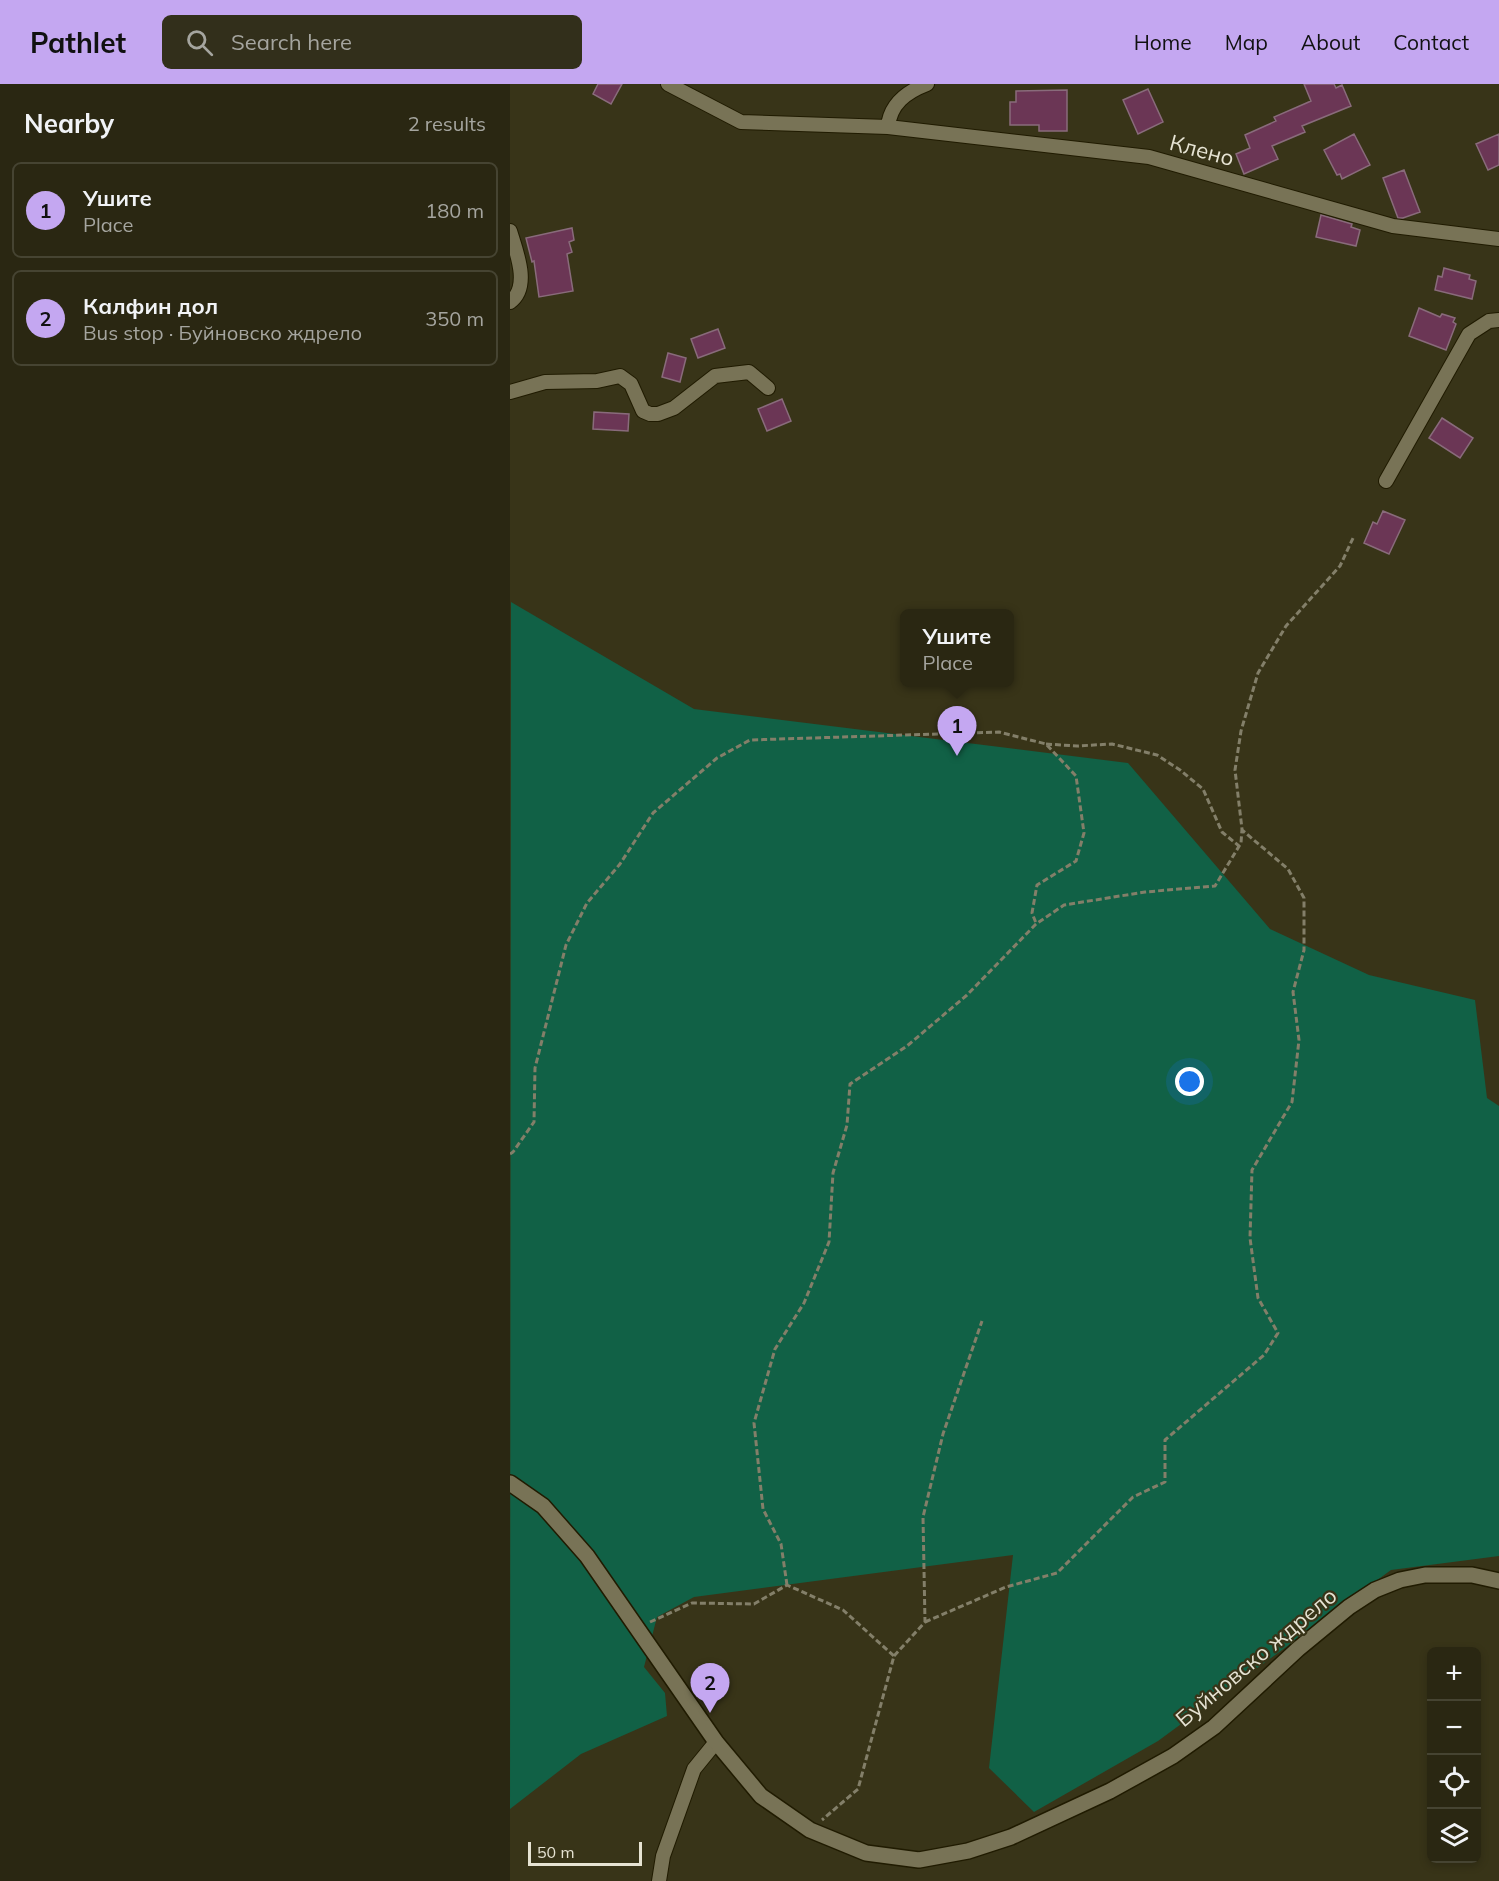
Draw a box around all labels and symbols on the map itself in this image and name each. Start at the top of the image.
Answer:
street label: Клено [1167,128,1237,172]
pin: 1 [938,706,976,756]
your location [1175,1067,1204,1096]
street label: Буйновско ждрело [1170,1581,1342,1733]
pin: 2 [690,1664,730,1713]
scale bar [528,1839,642,1866]

